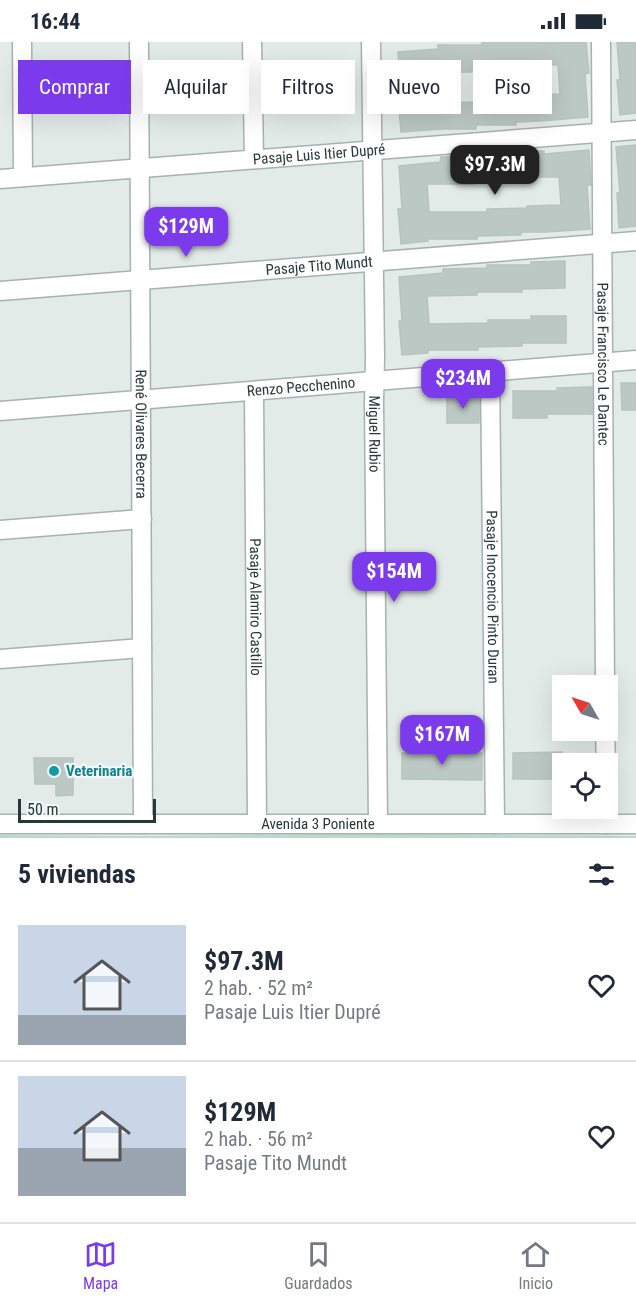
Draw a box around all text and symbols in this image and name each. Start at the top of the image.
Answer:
text: 16:44 [30,9,81,34]
chip: Comprar [18,60,131,114]
chip: Alquilar [143,60,249,114]
chip: Filtros [261,60,355,114]
chip: Nuevo [367,60,461,114]
chip: Piso [473,60,552,114]
street label: Pasaje Luis Itier Dupré [252,140,386,168]
pin: $97.3M [446,145,544,196]
text: $97.3M [464,152,526,176]
pin: $129M [144,207,228,258]
text: $129M [158,214,214,238]
street label: Pasaje Tito Mundt [265,253,373,279]
street label: Pasaje Francisco Le Dantec [593,282,613,446]
pin: $234M [421,359,505,410]
text: $234M [435,366,491,390]
street label: René Olivares Becerra [132,369,150,499]
street label: Renzo Pecchenino [246,374,356,400]
street label: Miguel Rubio [365,395,384,473]
street label: Pasaje Inocencio Pinto Duran [483,510,502,684]
street label: Pasaje Alamiro Castillo [246,538,265,676]
pin: $154M [352,552,436,603]
text: $154M [366,559,422,583]
north arrow [552,675,618,741]
map controls [552,675,618,819]
pin: $167M [400,715,484,766]
text: $167M [414,722,470,746]
button: locate [552,753,618,819]
place label: Veterinaria [66,762,132,780]
marker: Veterinaria [47,764,61,778]
scale bar [18,796,156,824]
text: 50 m [27,800,59,819]
street label: Avenida 3 Poniente [261,815,375,833]
icon: filters [585,858,618,891]
text: 5 viviendas [18,859,136,889]
text: $97.3M [204,946,284,976]
icon: home [66,949,138,1021]
icon: heart [585,969,618,1002]
text: 2 hab. · 52 m² [204,976,313,1000]
text: Pasaje Luis Itier Dupré [204,1000,381,1024]
text: $129M [204,1097,276,1127]
icon: home [66,1100,138,1172]
icon: heart [585,1120,618,1153]
text: 2 hab. · 56 m² [204,1127,313,1151]
text: Pasaje Tito Mundt [204,1151,347,1175]
tab: Mapa [83,1238,118,1293]
tab: Guardados [284,1238,353,1293]
tab: Inicio [519,1238,553,1293]

